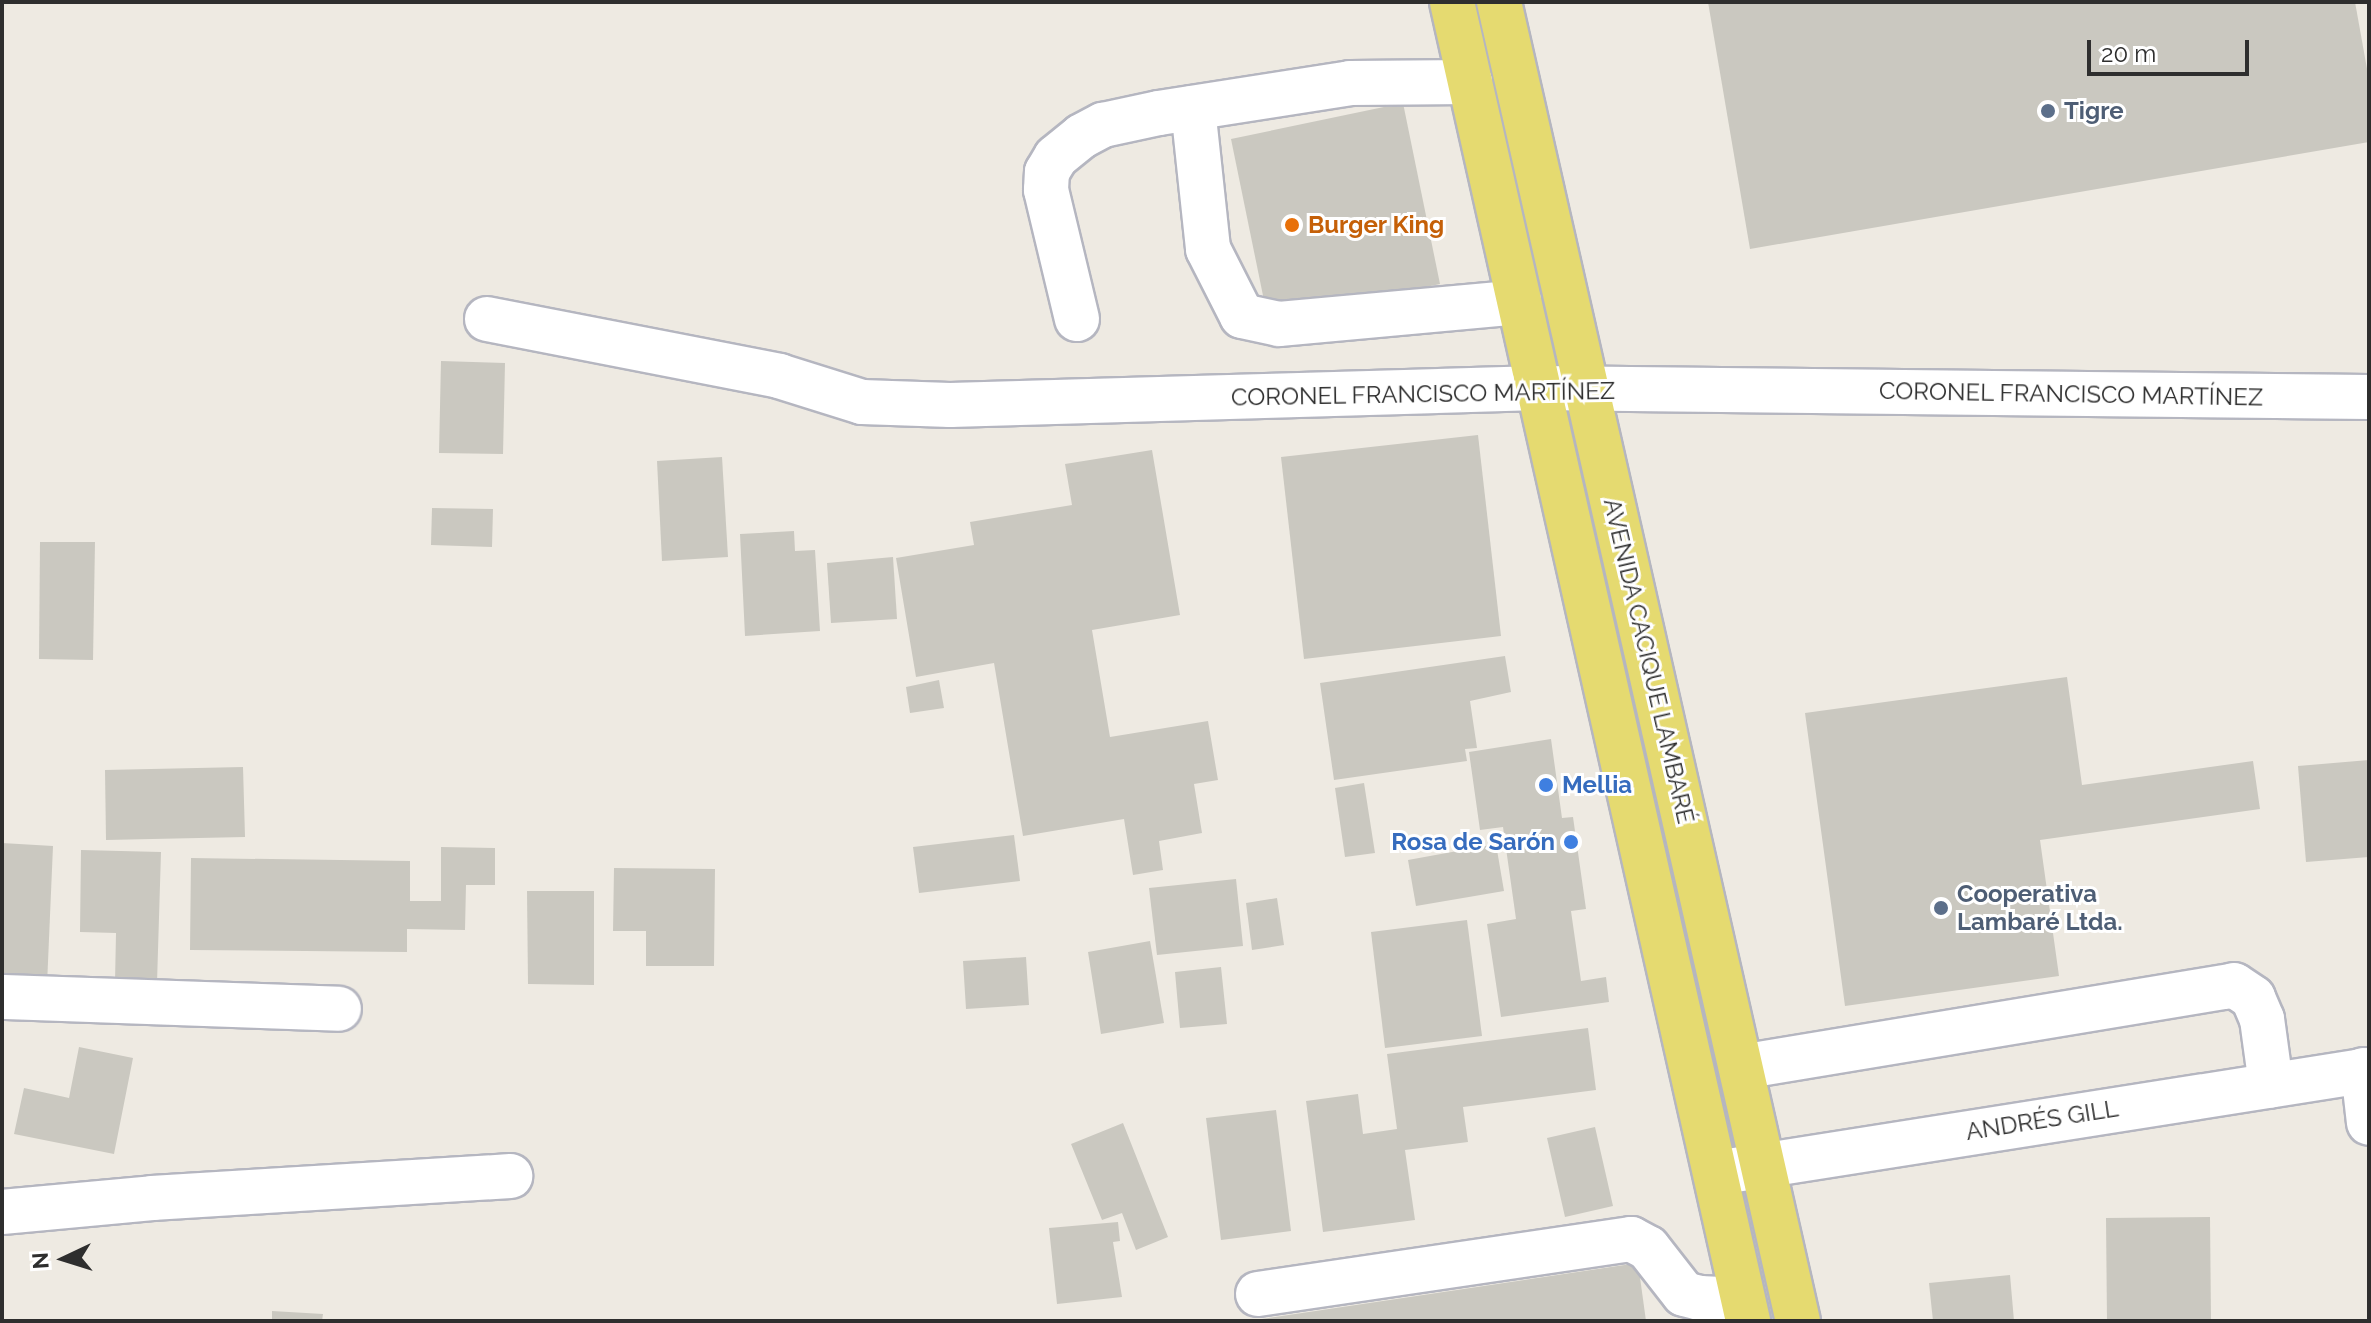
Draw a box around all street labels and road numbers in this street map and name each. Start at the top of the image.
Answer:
street label: CORONEL FRANCISCO MARTÍNEZ [1230,376,1616,412]
street label: CORONEL FRANCISCO MARTÍNEZ [1878,376,2264,412]
street label: AVENIDA CACIQUE LAMBARÉ [1597,495,1701,827]
street label: ANDRÉS GILL [1964,1094,2120,1146]

